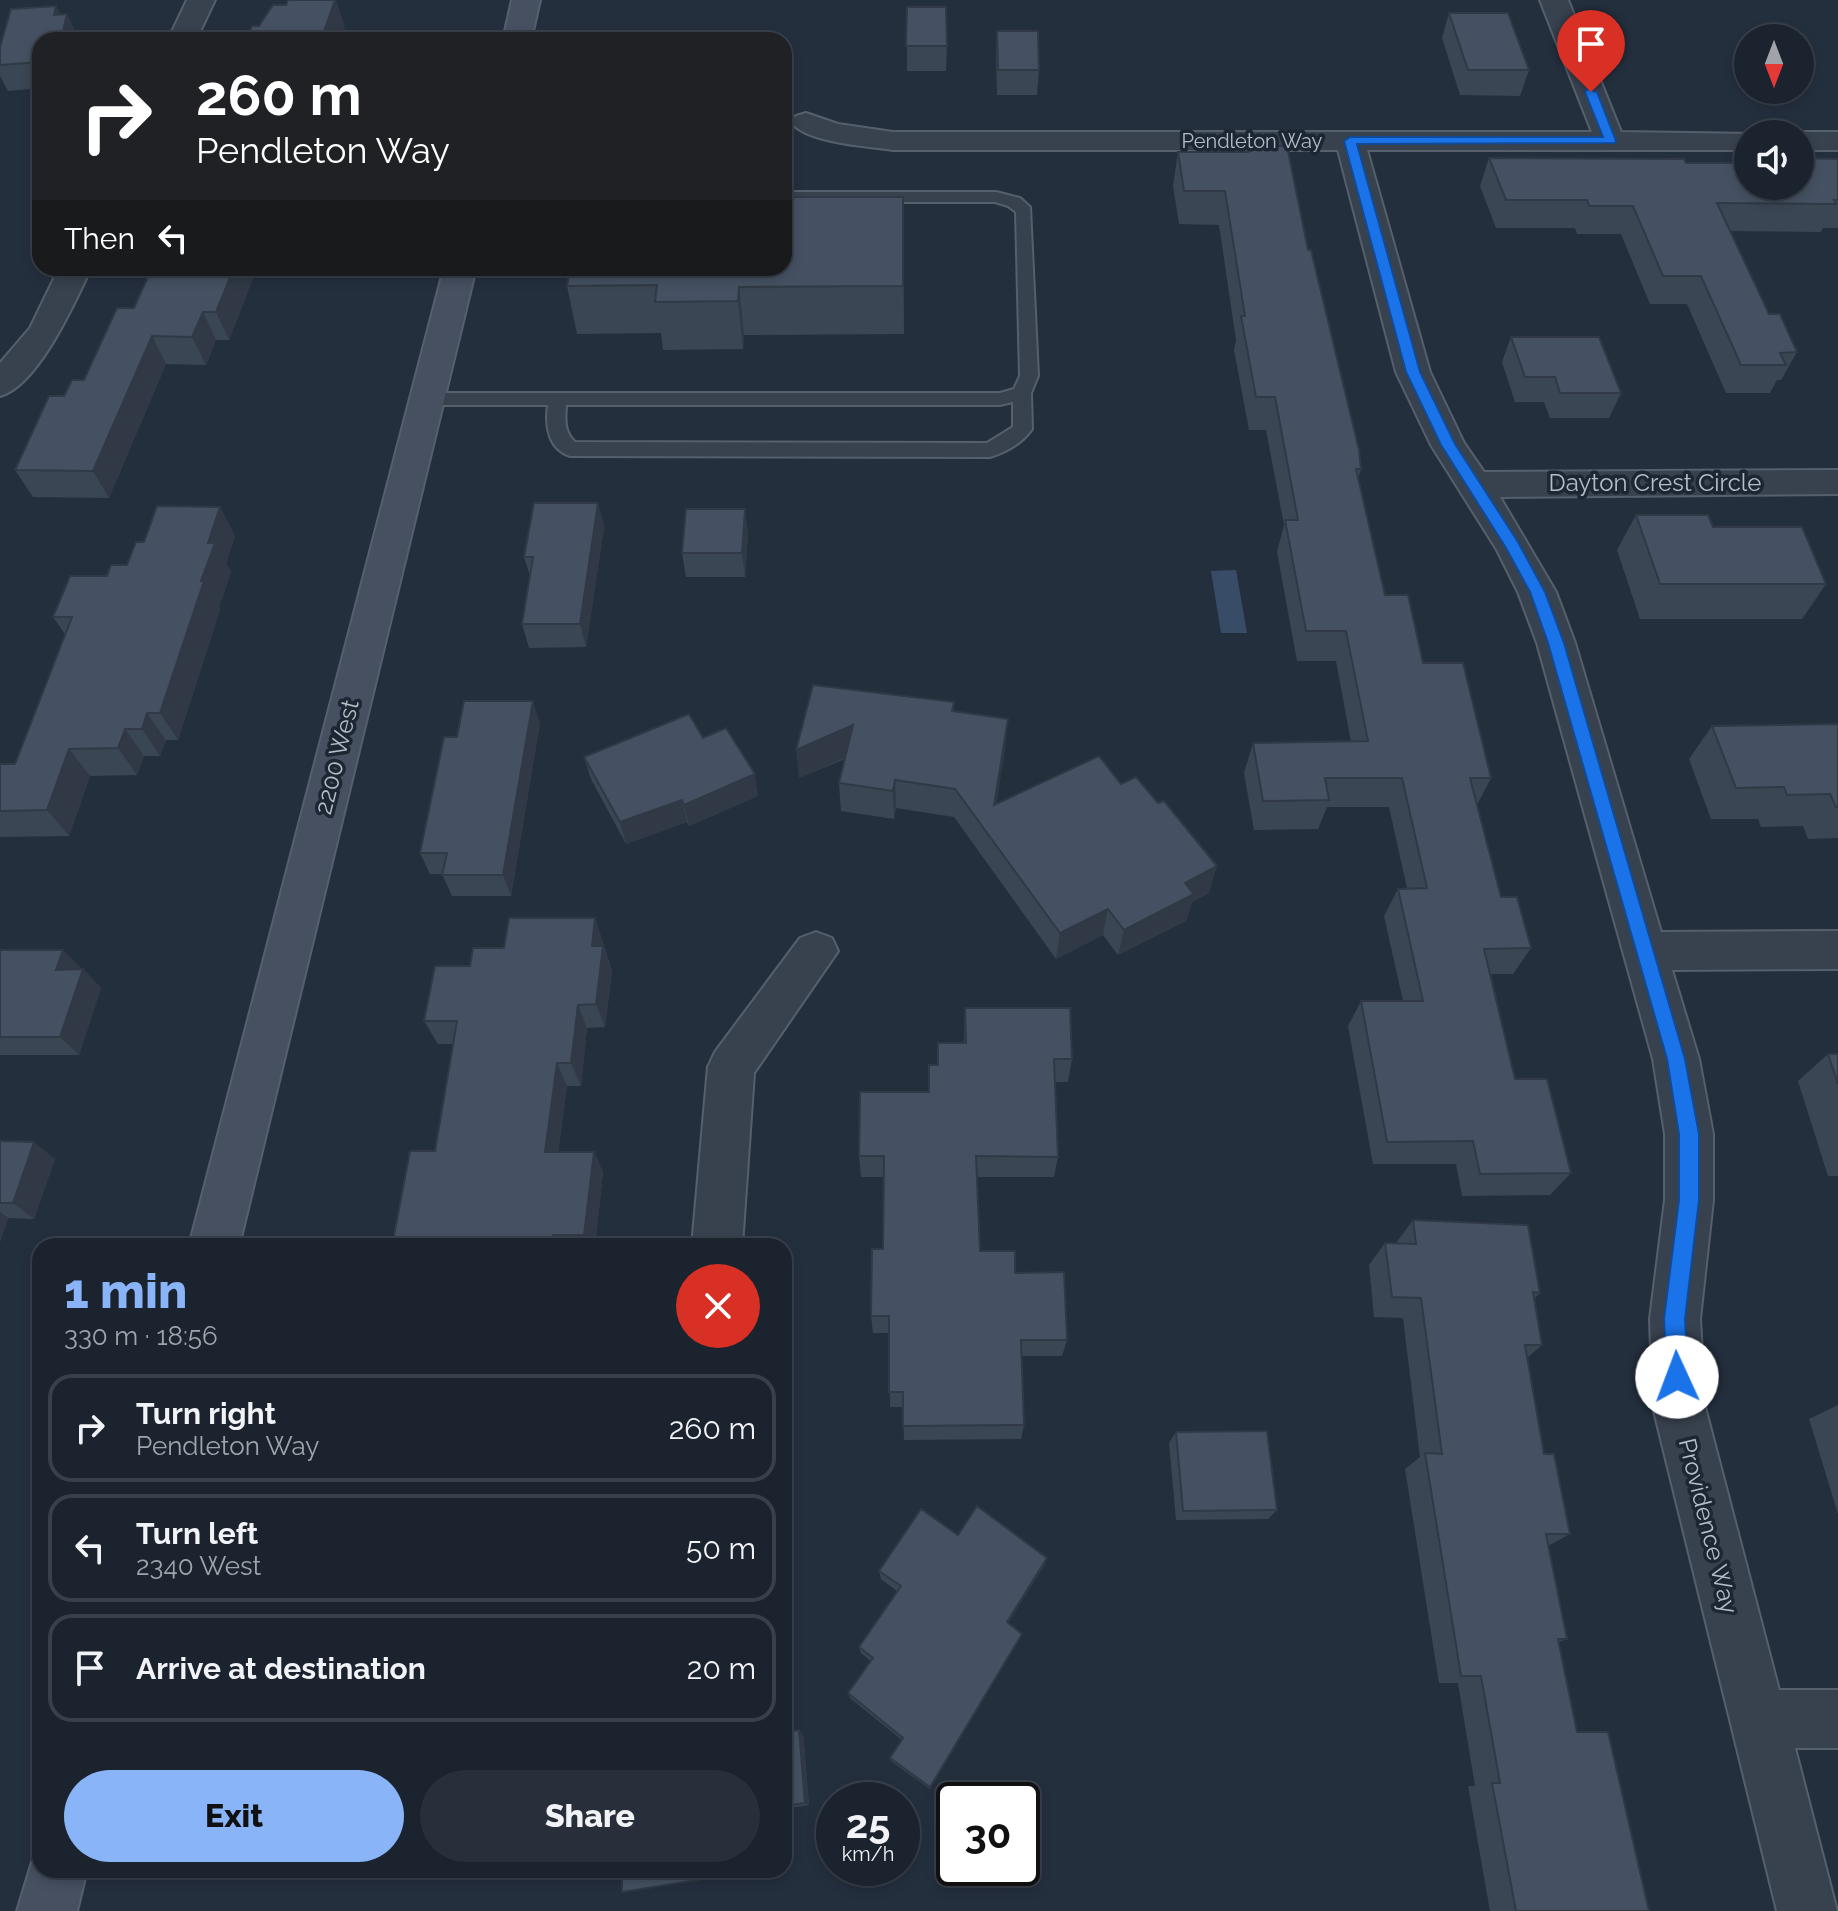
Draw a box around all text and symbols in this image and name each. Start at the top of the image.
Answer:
pin [1557,10,1625,92]
icon: arrive [1569,22,1613,66]
north arrow [1734,24,1814,104]
map controls [1734,24,1814,200]
text: 260 m [196,62,362,128]
icon: right [64,64,168,168]
button: sound [1734,120,1814,200]
text: Pendleton Way [196,129,450,171]
street label: Pendleton Way [1182,129,1323,153]
icon: left [151,216,195,260]
text: Then [64,221,135,256]
street label: Dayton Crest Circle [1549,468,1761,497]
street label: 2200 West [308,697,365,817]
text: 1 min [64,1263,187,1319]
button: close [676,1264,760,1348]
text: 330 m · 18:56 [64,1321,218,1351]
position arrow [1635,1335,1719,1419]
text: Turn right [136,1396,276,1431]
icon: right [68,1406,112,1450]
text: 260 m [669,1411,756,1446]
text: Pendleton Way [136,1431,319,1461]
street label: Providence Way [1673,1435,1744,1617]
text: Turn left [136,1516,258,1551]
icon: left [68,1526,112,1570]
text: 50 m [686,1531,756,1566]
text: 2340 West [136,1551,261,1581]
icon: arrive [68,1646,112,1690]
text: Arrive at destination [136,1651,426,1686]
text: 20 m [687,1651,756,1686]
button: Exit [64,1770,404,1862]
button: Share [420,1770,760,1862]
speed limit sign: 30 [936,1782,1040,1886]
text: 25 [846,1800,890,1847]
text: km/h [842,1842,894,1866]

